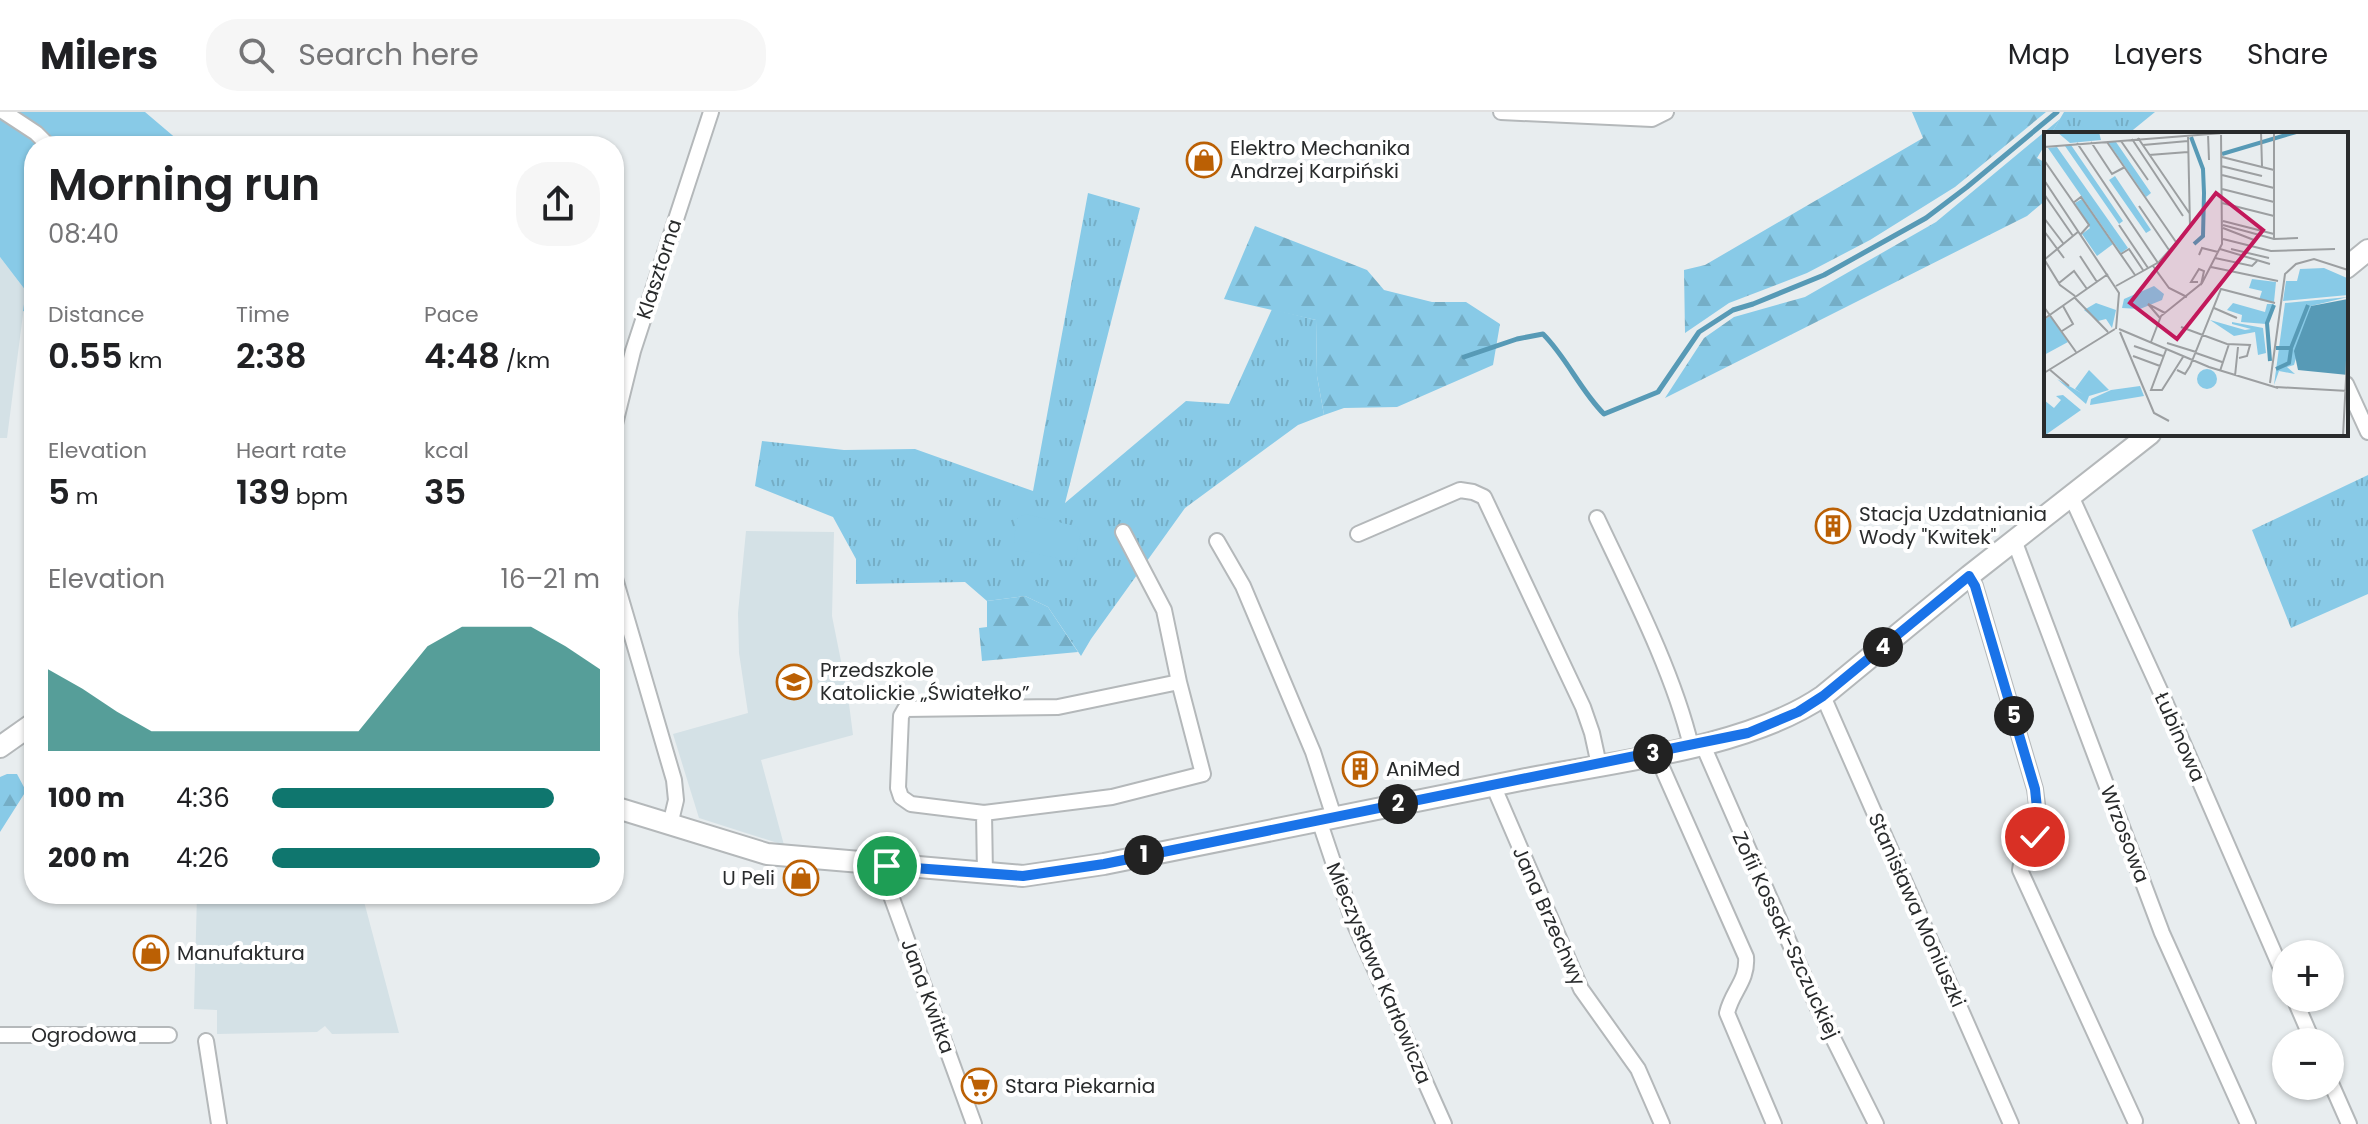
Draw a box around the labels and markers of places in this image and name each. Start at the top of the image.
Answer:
place label: Elektro Mechanika Andrzej Karpiński [1230,134,1410,185]
shop icon: Elektro Mechanika Andrzej Karpiński [1185,141,1223,179]
place label: Stacja Uzdatniania Wody "Kwitek" [1859,500,2047,551]
building icon: Stacja Uzdatniania Wody "Kwitek" [1814,507,1852,545]
pin: 4 [1863,627,1903,667]
place label: Przedszkole Katolickie „Światełko” [820,656,1030,707]
school or university icon: Przedszkole Katolickie „Światełko” [775,663,813,701]
pin: 5 [1994,696,2034,736]
pin: 3 [1633,734,1673,774]
building icon: AniMed [1341,750,1379,788]
place label: AniMed [1386,755,1460,783]
pin: 2 [1378,784,1418,824]
pin [2001,803,2069,871]
pin [853,832,921,900]
pin: 1 [1124,835,1164,875]
shop icon: U Peli [782,859,820,897]
place label: U Peli [722,864,775,892]
shop icon: Manufaktura [132,934,170,972]
place label: Manufaktura [177,939,305,967]
supermarket icon: Stara Piekarnia [960,1067,998,1105]
place label: Stara Piekarnia [1005,1072,1155,1100]

